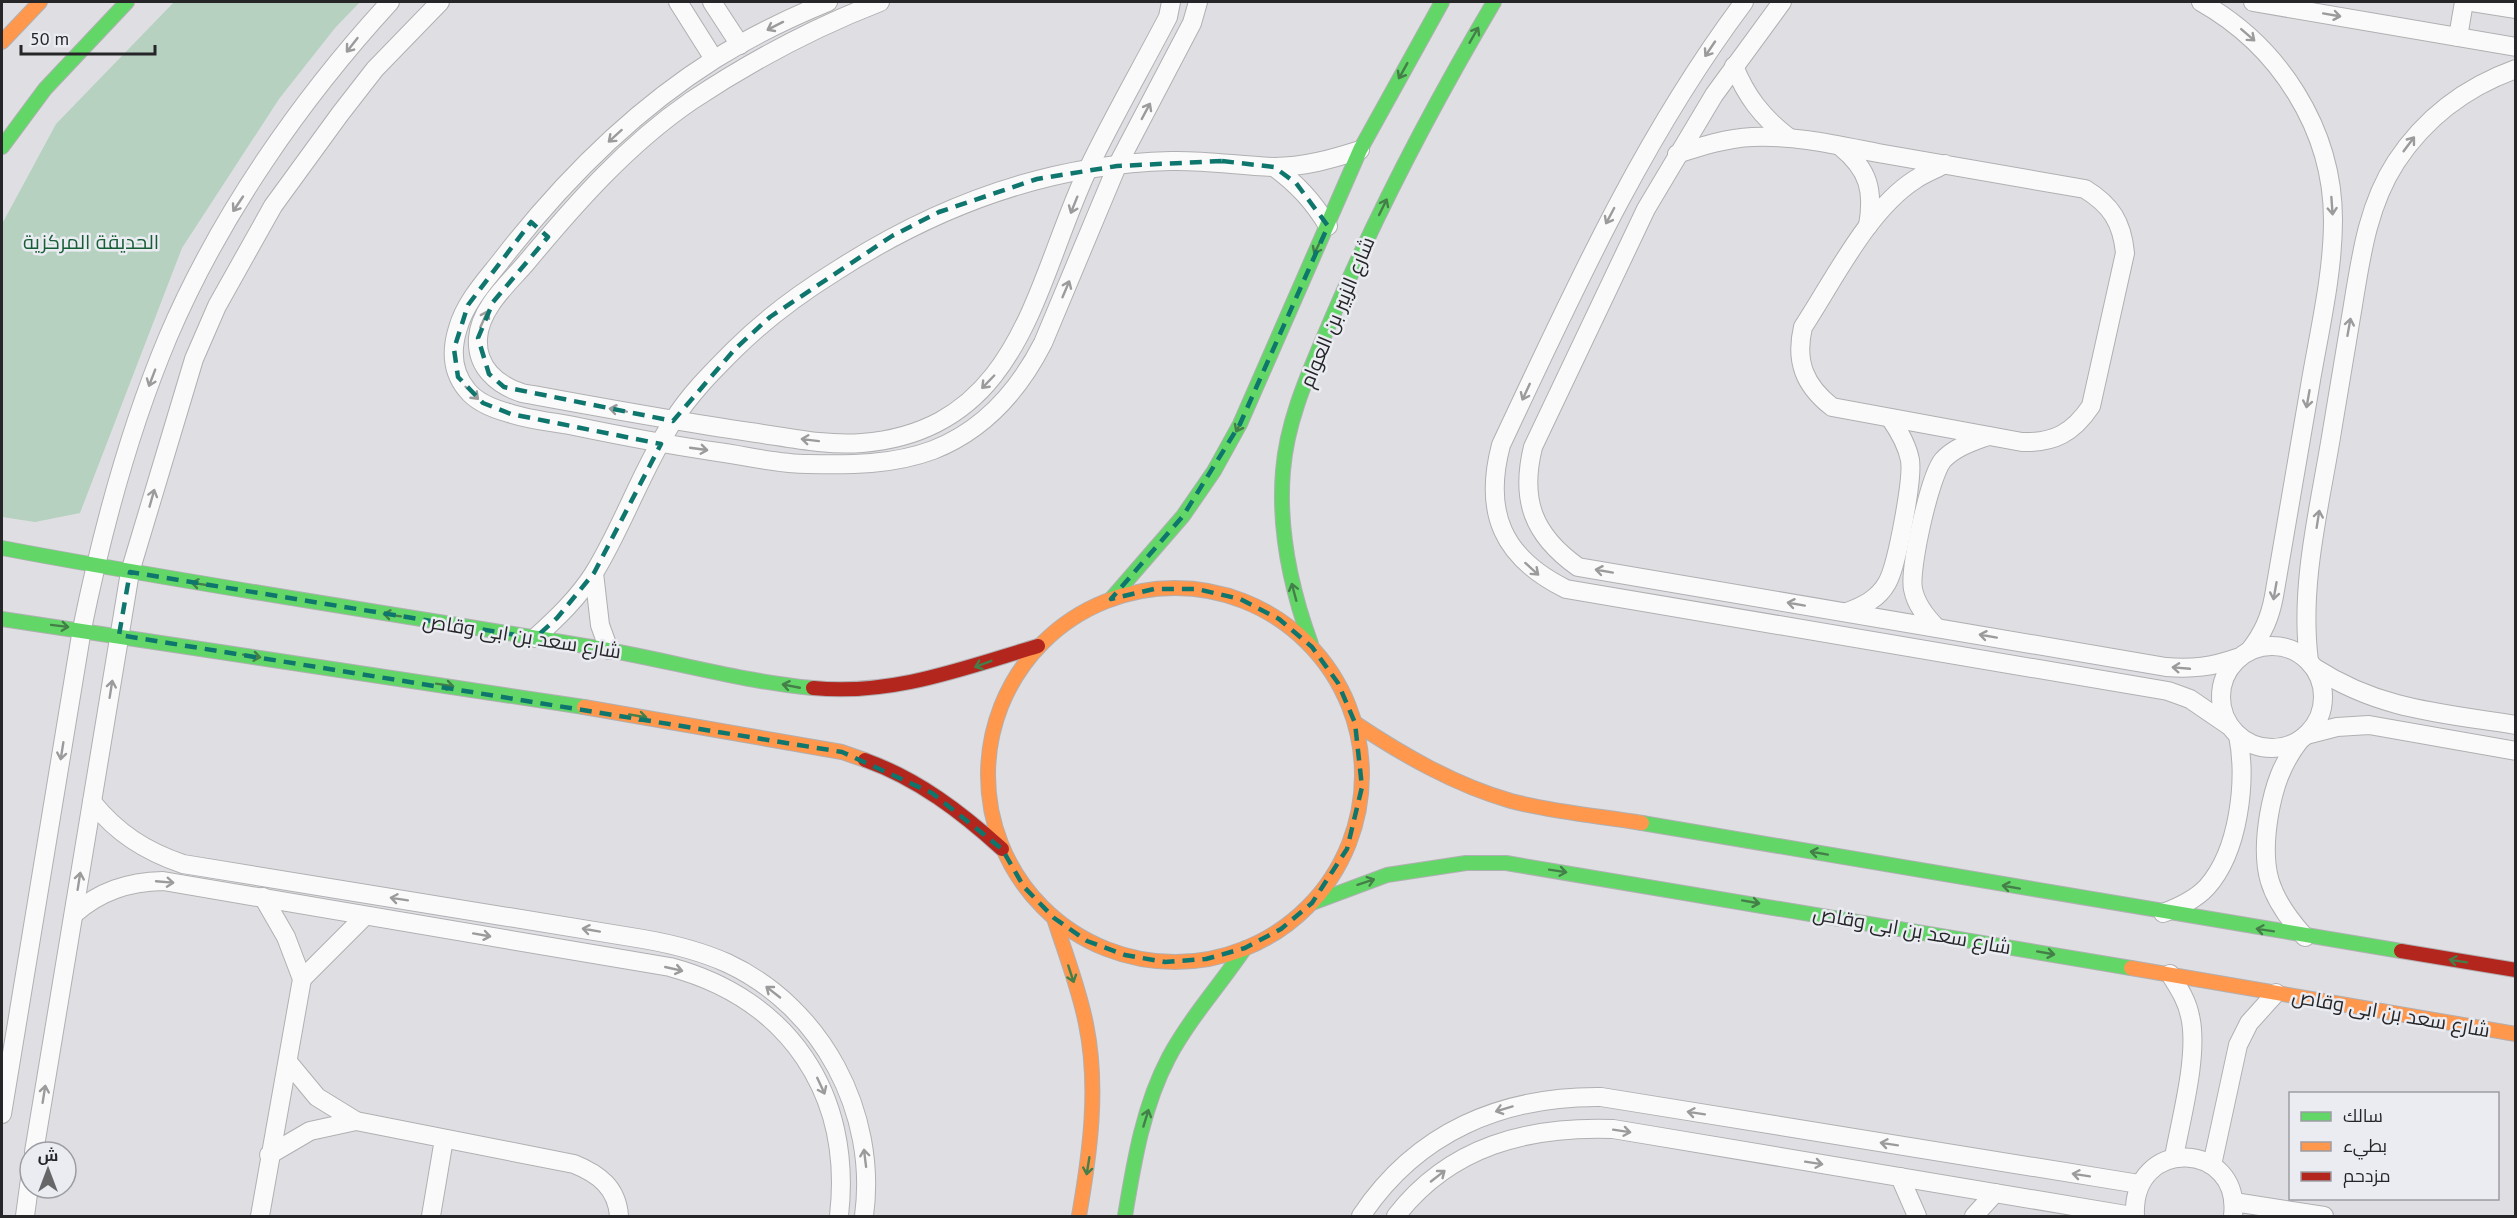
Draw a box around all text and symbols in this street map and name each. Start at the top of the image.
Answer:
one-way arrow [2321,10,2341,21]
scale bar [21,18,154,56]
one-way arrow [767,20,784,32]
text: 50 m [30,27,69,50]
one-way arrow [1468,27,1480,44]
one-way arrow [2240,28,2255,42]
one-way arrow [345,37,358,53]
one-way arrow [1704,41,1716,57]
one-way arrow [1397,61,1408,79]
one-way arrow [1140,102,1152,120]
one-way arrow [608,129,623,143]
one-way arrow [2403,137,2416,153]
one-way arrow [232,195,244,212]
one-way arrow [1068,195,1079,214]
one-way arrow [2326,195,2337,215]
one-way arrow [1377,199,1389,217]
one-way arrow [1604,207,1615,225]
park label: الحديقة المركزية [23,229,159,255]
street label: شارع الزبير بن العوام [1294,233,1381,392]
one-way arrow [1312,237,1324,255]
one-way arrow [1061,280,1072,298]
one-way arrow [479,310,491,328]
one-way arrow [2344,317,2355,337]
one-way arrow [146,369,157,387]
one-way arrow [981,375,995,390]
one-way arrow [1519,383,1531,401]
one-way arrow [464,386,479,400]
one-way arrow [2302,389,2313,408]
one-way arrow [608,405,628,416]
one-way arrow [1233,415,1245,433]
one-way arrow [801,434,821,445]
one-way arrow [689,444,709,455]
one-way arrow [146,489,158,508]
one-way arrow [2313,510,2324,530]
one-way arrow [1524,562,1539,576]
one-way arrow [1594,566,1614,577]
one-way arrow [191,578,210,589]
one-way arrow [2269,581,2280,600]
one-way arrow [1288,583,1299,602]
one-way arrow [1787,598,1806,609]
street label: شارع سعد بن ابى وقاص [421,607,623,666]
one-way arrow [383,609,403,620]
one-way arrow [49,621,69,632]
one-way arrow [1979,631,1999,642]
one-way arrow [242,650,262,661]
one-way arrow [974,660,992,671]
one-way arrow [2171,662,2191,673]
one-way arrow [105,679,116,699]
one-way arrow [435,680,454,691]
one-way arrow [782,680,801,692]
one-way arrow [627,711,647,722]
one-way arrow [56,740,67,760]
one-way arrow [1809,848,1829,859]
one-way arrow [1548,866,1568,877]
one-way arrow [74,872,85,892]
one-way arrow [1356,875,1375,886]
one-way arrow [155,877,175,888]
one-way arrow [2002,881,2021,892]
one-way arrow [389,893,409,904]
one-way arrow [1740,897,1760,908]
street label: شارع سعد بن ابى وقاص [1811,900,2013,961]
one-way arrow [582,924,602,935]
one-way arrow [2256,924,2276,935]
one-way arrow [472,930,491,941]
one-way arrow [2036,948,2056,959]
one-way arrow [2448,955,2468,966]
one-way arrow [664,963,683,975]
one-way arrow [1067,964,1078,983]
street label: شارع سعد بن ابى وقاص [2290,983,2492,1044]
one-way arrow [765,986,781,999]
one-way arrow [816,1076,827,1094]
one-way arrow [39,1085,50,1105]
legend [2289,1092,2499,1200]
one-way arrow [1495,1104,1514,1115]
text: سالك [2343,1104,2383,1127]
one-way arrow [1687,1107,1707,1118]
one-way arrow [1141,1109,1152,1128]
one-way arrow [1611,1125,1631,1136]
text: بطيء [2343,1134,2387,1160]
one-way arrow [1879,1138,1899,1149]
north arrow [18,1140,78,1200]
text: ش [38,1145,58,1165]
one-way arrow [859,1149,870,1169]
one-way arrow [1083,1156,1094,1175]
one-way arrow [1804,1157,1823,1168]
text: مزدحم [2343,1164,2391,1188]
one-way arrow [2072,1169,2092,1180]
one-way arrow [1429,1170,1445,1182]

